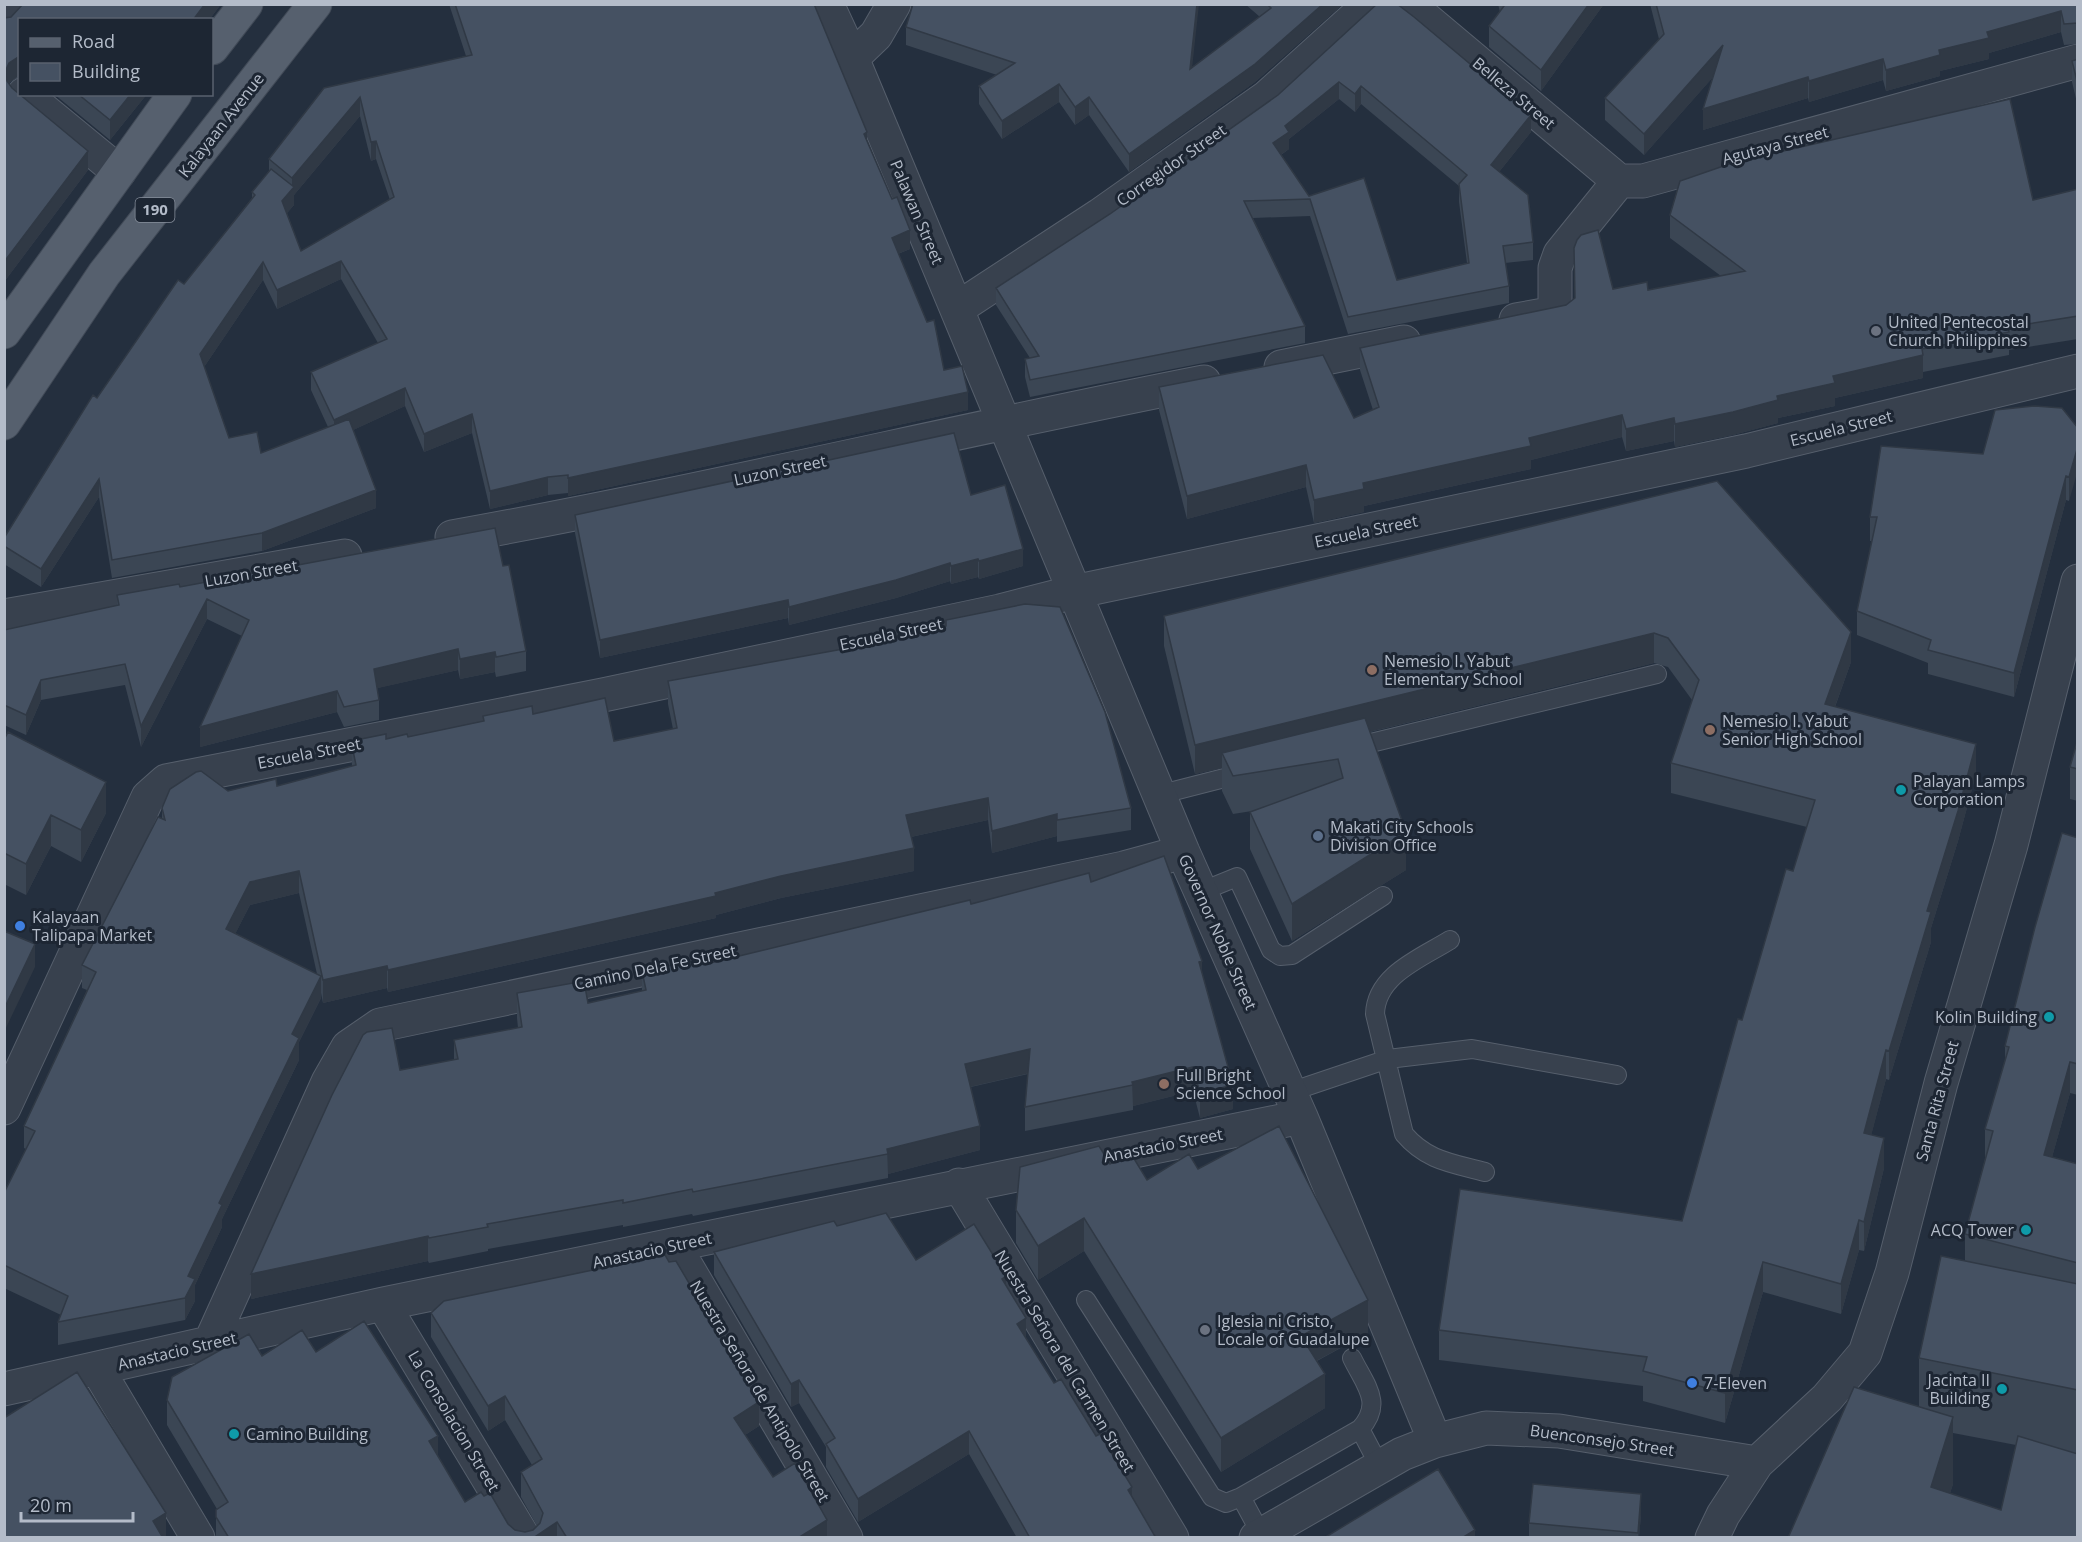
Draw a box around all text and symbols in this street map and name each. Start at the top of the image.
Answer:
legend [18,18,213,96]
text: Road [72,29,115,53]
street label: Belleza Street [1468,52,1560,134]
text: Building [72,59,140,83]
street label: Kalayaan Avenue [173,68,269,182]
street label: Corregidor Street [1112,119,1231,211]
street label: Agutaya Street [1720,120,1831,170]
street label: Palawan Street [885,156,949,268]
road number: 190 [136,198,174,222]
place label: United Pentecostal Church Philippines [1888,311,2029,351]
marker: United Pentecostal Church Philippines [1869,324,1883,338]
street label: Escuela Street [1788,405,1895,451]
street label: Luzon Street [732,449,829,491]
street label: Escuela Street [1312,509,1420,553]
street label: Luzon Street [203,554,299,592]
street label: Escuela Street [837,612,945,656]
place label: Nemesio I. Yabut Elementary School [1384,650,1522,690]
marker: Nemesio I. Yabut Elementary School [1365,663,1379,677]
place label: Nemesio I. Yabut Senior High School [1722,710,1862,750]
marker: Nemesio I. Yabut Senior High School [1703,723,1717,737]
street label: Escuela Street [255,732,363,774]
place label: Palayan Lamps Corporation [1913,770,2025,810]
marker: Palayan Lamps Corporation [1894,783,1908,797]
place label: Makati City Schools Division Office [1330,816,1474,856]
marker: Makati City Schools Division Office [1311,829,1325,843]
street label: Governor Noble Street [1174,851,1262,1014]
place label: Kalayaan Talipapa Market [32,906,153,946]
marker: Kalayaan Talipapa Market [13,919,27,933]
street label: Camino Dela Fe Street [572,939,738,995]
place label: Kolin Building [1935,1006,2037,1028]
marker: Kolin Building [2042,1010,2056,1024]
street label: Santa Rita Street [1910,1038,1964,1164]
place label: Full Bright Science School [1176,1064,1286,1104]
marker: Full Bright Science School [1157,1077,1171,1091]
street label: Anastacio Street [1101,1123,1225,1167]
place label: ACQ Tower [1931,1219,2014,1241]
marker: ACQ Tower [2019,1223,2033,1237]
street label: Anastacio Street [590,1227,714,1273]
street label: Nuestra Señora del Carmen Street [990,1246,1140,1476]
street label: Nuestra Señora de Antipolo Street [685,1276,835,1506]
place label: Iglesia ni Cristo, Locale of Guadalupe [1217,1310,1370,1350]
marker: Iglesia ni Cristo, Locale of Guadalupe [1198,1323,1212,1337]
street label: Anastacio Street [115,1327,239,1375]
street label: La Consolacion Street [403,1346,505,1496]
place label: Jacinta II Building [1926,1369,1990,1409]
place label: 7-Eleven [1704,1372,1767,1394]
marker: 7-Eleven [1685,1376,1699,1390]
marker: Jacinta II Building [1995,1382,2009,1396]
street label: Buenconsejo Street [1529,1419,1676,1461]
place label: Camino Building [246,1423,368,1445]
marker: Camino Building [227,1427,241,1441]
scale bar [21,1485,134,1523]
text: 20 m [30,1493,72,1517]

